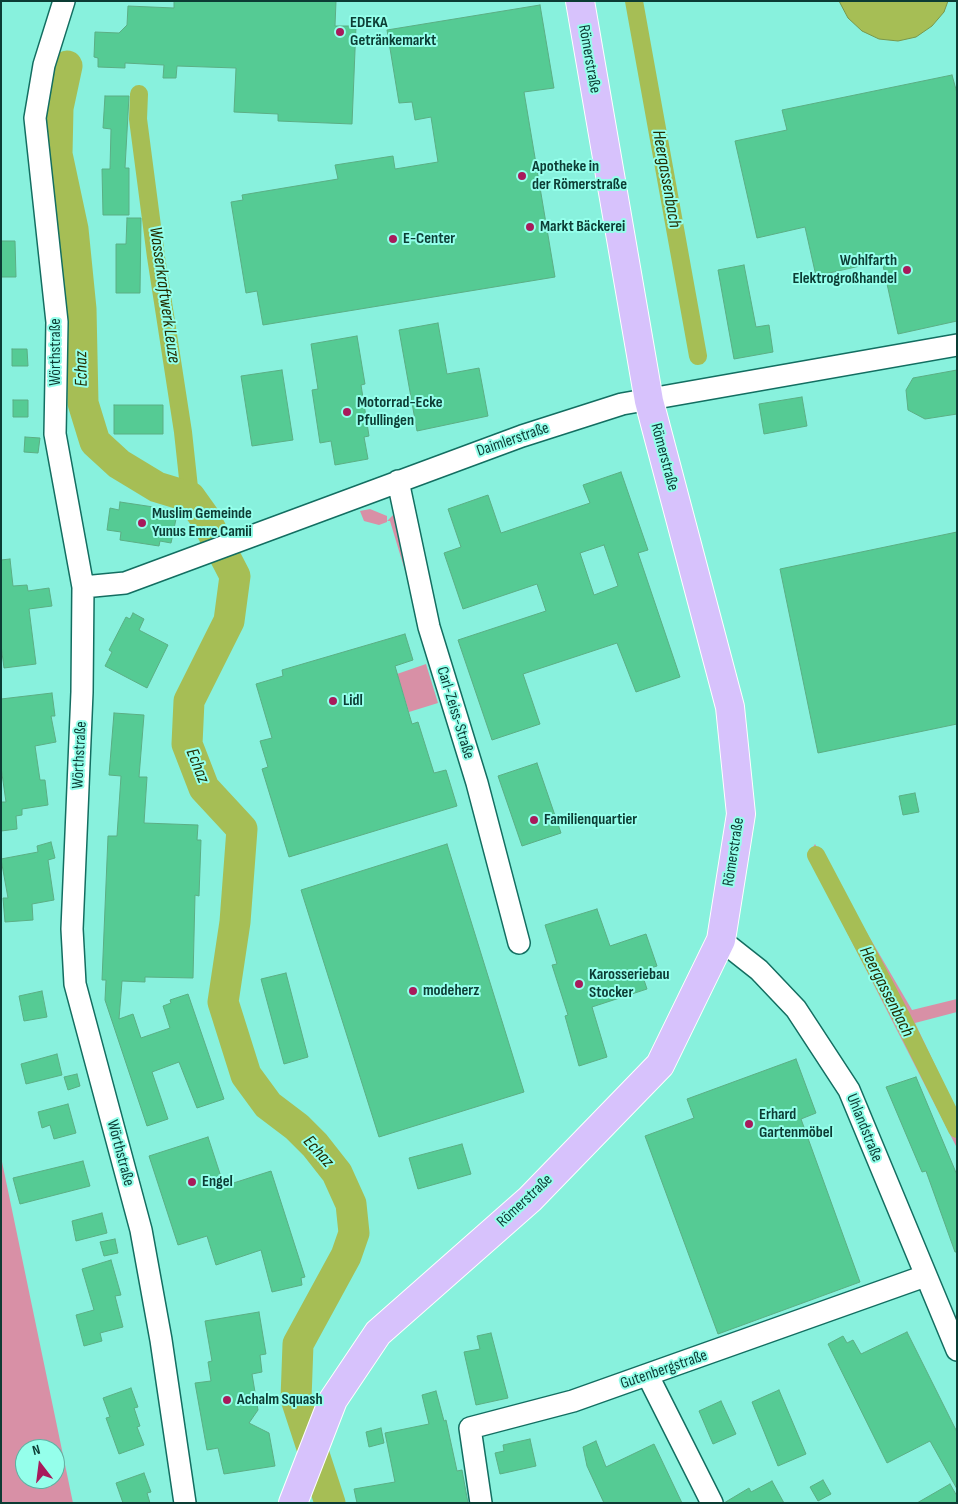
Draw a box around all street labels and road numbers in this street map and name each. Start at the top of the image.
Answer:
street label: Römerstraße [574,23,604,95]
street label: Wörthstraße [46,318,66,386]
street label: Daimlerstraße [474,419,552,461]
street label: Römerstraße [646,421,682,493]
street label: Carl-Zeiss-Straße [432,665,478,761]
street label: Wörthstraße [69,721,91,789]
street label: Römerstraße [719,816,749,888]
street label: Uhlandstraße [842,1091,886,1165]
street label: Wörthstraße [102,1118,138,1188]
street label: Römerstraße [493,1170,557,1232]
street label: Gutenbergstraße [618,1346,710,1394]

